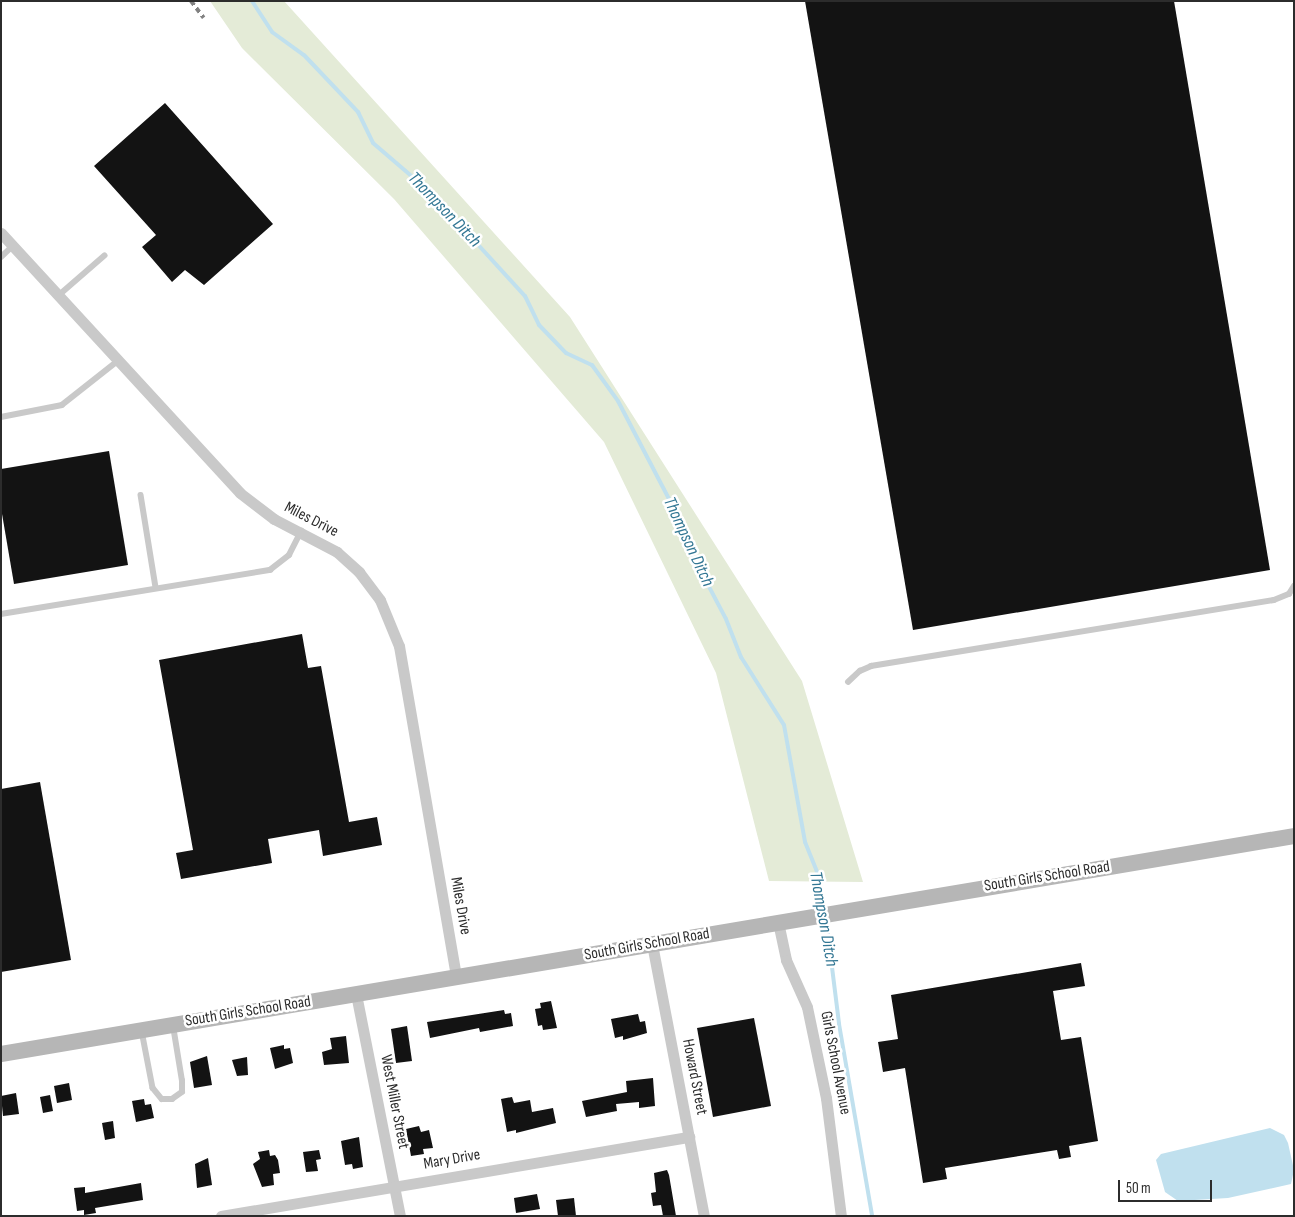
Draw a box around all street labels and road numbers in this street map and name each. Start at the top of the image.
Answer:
street label: Miles Drive [281,498,341,542]
street label: South Girls School Road [983,858,1111,896]
street label: Miles Drive [446,876,474,936]
street label: South Girls School Road [583,925,711,965]
street label: South Girls School Road [184,993,312,1031]
street label: Girls School Avenue [816,1010,854,1116]
street label: Howard Street [677,1037,711,1117]
street label: West Miller Street [375,1053,413,1151]
street label: Mary Drive [422,1146,482,1174]

